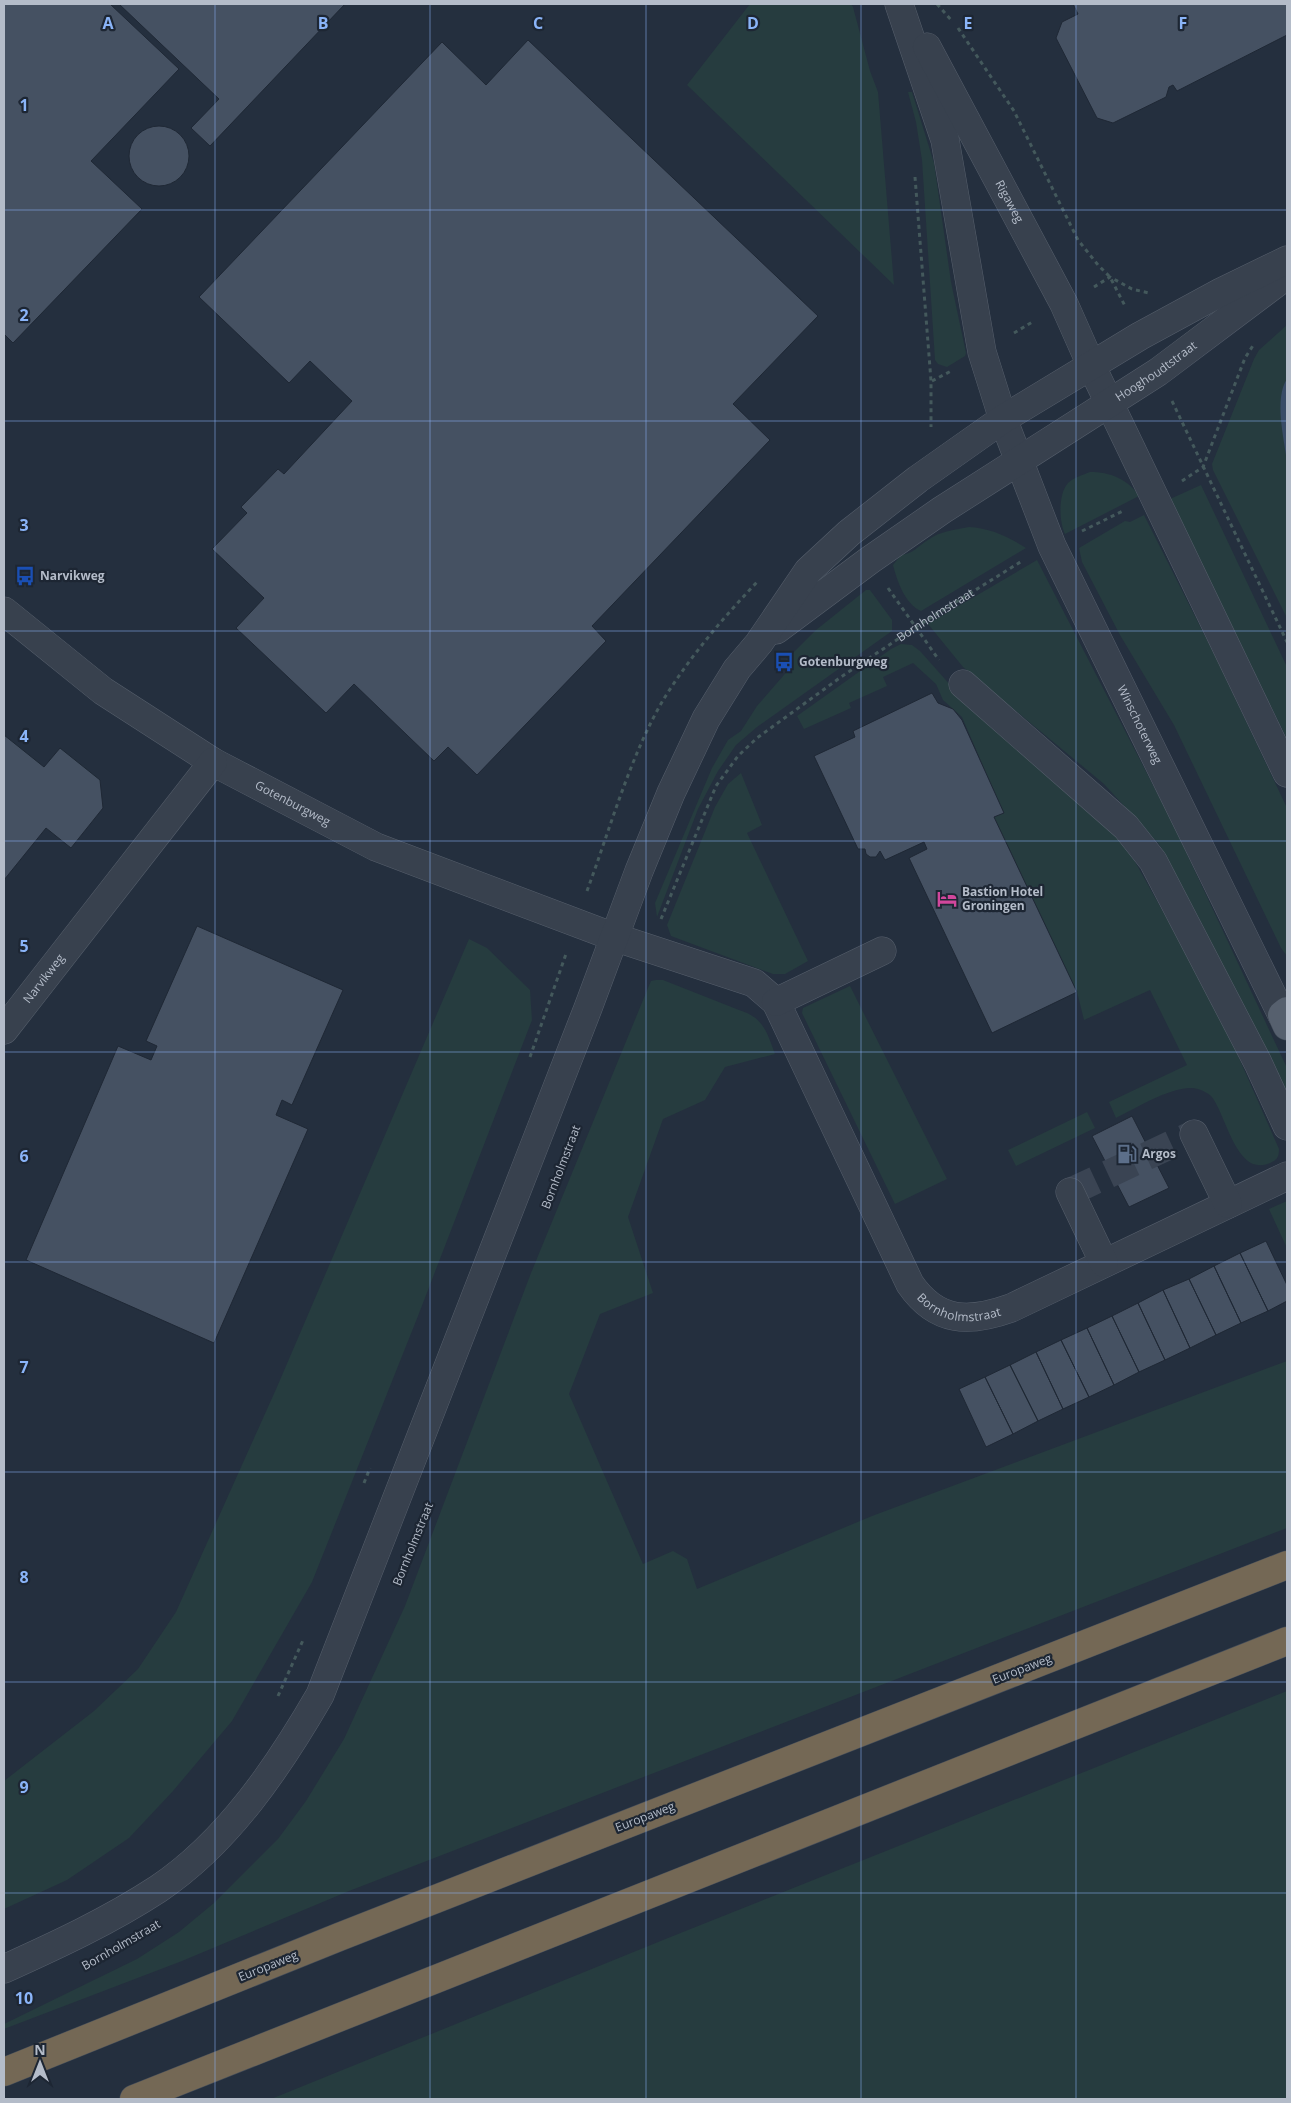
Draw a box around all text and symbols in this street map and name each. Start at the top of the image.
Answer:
text: A [102,12,114,34]
text: B [318,12,328,34]
text: C [533,12,543,34]
text: D [747,12,759,34]
text: E [964,12,973,34]
text: F [1179,12,1187,34]
text: 1 [19,94,29,116]
street label: Rigaweg [991,177,1028,226]
text: 2 [19,304,29,326]
street label: Hooghoudtstraat [1112,337,1200,405]
text: 3 [19,514,29,536]
bus stop icon: Narvikweg [14,565,36,587]
place label: Narvikweg [40,567,105,584]
street label: Bornholmstraat [893,584,977,646]
bus stop icon: Gotenburgweg [773,651,795,673]
place label: Gotenburgweg [799,653,887,670]
street label: Winschoterweg [1113,682,1167,767]
text: 4 [19,725,29,747]
street label: Gotenburgweg [252,776,334,830]
place label: Bastion Hotel Groningen [962,883,1043,914]
hotel icon: Bastion Hotel Groningen [936,888,958,910]
text: 5 [19,935,29,957]
street label: Narvikweg [19,950,69,1007]
street label: Bornholmstraat [537,1122,584,1211]
fuel station icon: Argos [1116,1143,1138,1165]
text: 6 [19,1145,29,1167]
place label: Argos [1142,1145,1176,1162]
street label: Bornholmstraat [913,1289,1003,1325]
text: 7 [19,1356,29,1378]
street label: Bornholmstraat [388,1500,437,1588]
text: 8 [19,1566,29,1588]
street label: Europaweg [989,1649,1055,1688]
text: 9 [19,1776,29,1798]
street label: Europaweg [612,1797,678,1836]
street label: Bornholmstraat [78,1915,163,1974]
street label: Europaweg [236,1946,301,1985]
text: 10 [15,1987,33,2009]
north arrow [15,2038,65,2088]
text: N [34,2040,46,2059]

